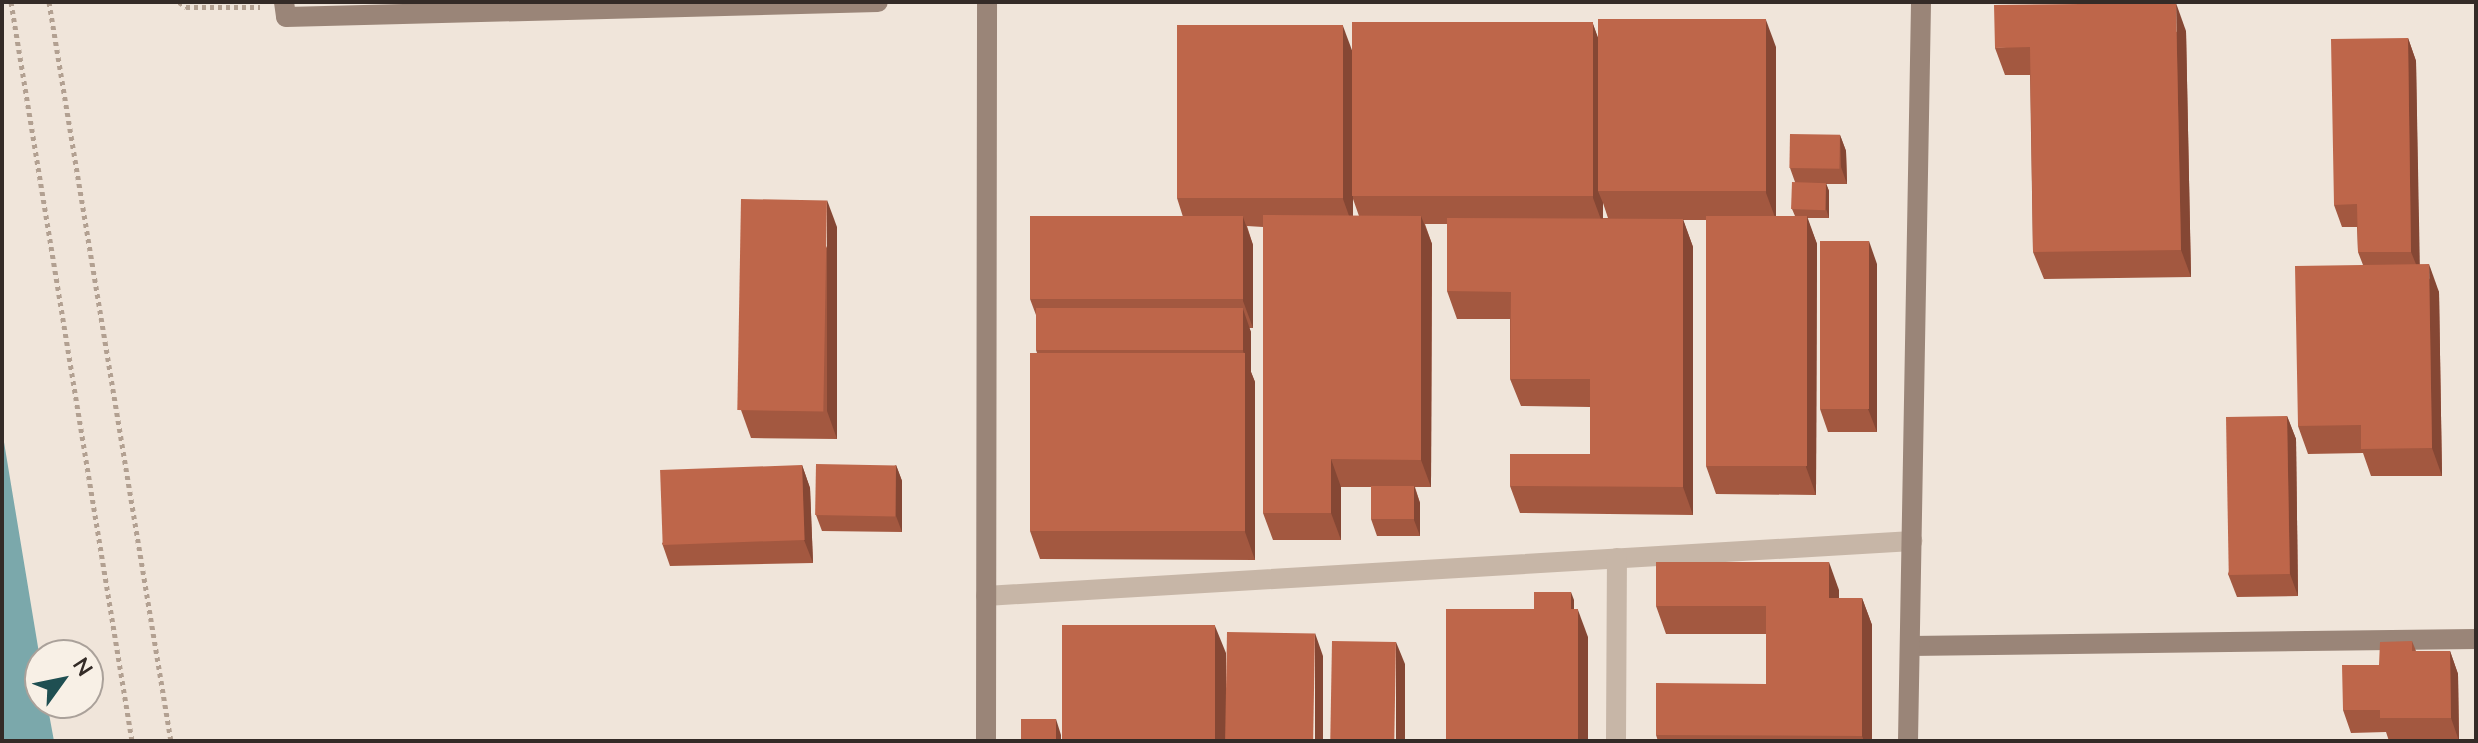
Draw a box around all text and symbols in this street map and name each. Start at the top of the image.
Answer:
north arrow [24,639,104,719]
text: N [65,652,100,682]

